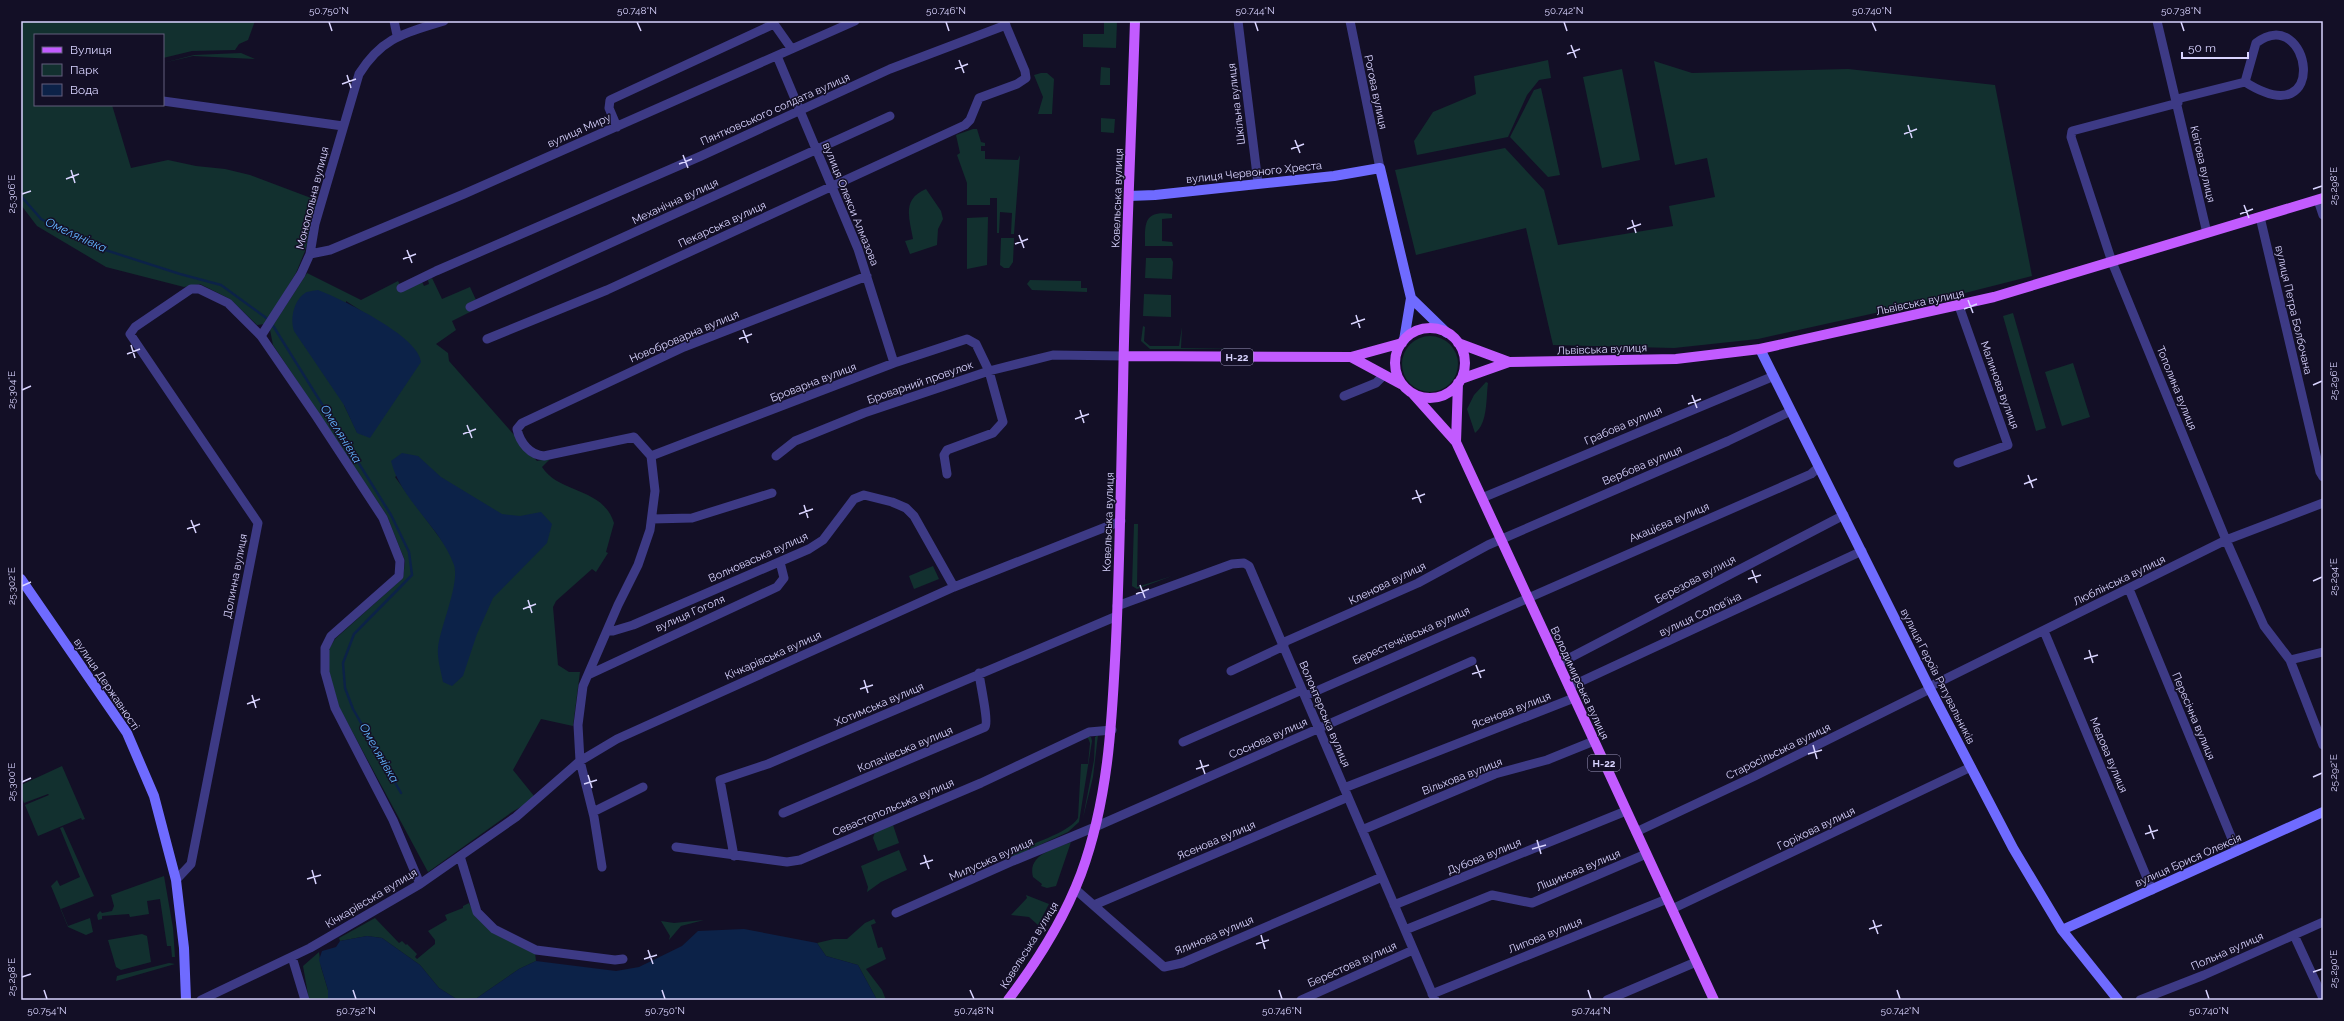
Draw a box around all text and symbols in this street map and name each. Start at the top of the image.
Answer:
text: 50.750°N [309,5,349,16]
text: 50.748°N [617,5,657,16]
text: 50.746°N [926,5,966,16]
text: 50.744°N [1235,5,1275,16]
text: 50.742°N [1545,5,1583,16]
text: 50.740°N [1852,5,1892,16]
text: 50.738°N [2161,5,2201,16]
legend [34,34,164,106]
scale bar [2182,34,2248,60]
text: 50 m [2188,41,2216,55]
text: Вулиця [70,43,112,57]
street label: Рогова вулиця [1361,54,1390,131]
street label: Шкільна вулиця [1225,62,1248,145]
text: Парк [70,63,99,77]
street label: Пянтковського солдата вулиця [699,71,852,148]
text: Вода [70,83,99,97]
street label: вулиця Миру [545,111,613,150]
street label: Квітова вулиця [2187,124,2218,204]
street label: вулиця Олекси Алмазова [820,141,881,268]
street label: Монопольна вулиця [293,145,332,251]
street label: Ковельська вулиця [1109,148,1126,248]
street label: вулиця Червоного Хреста [1186,159,1323,186]
text: 25.298°E [2328,167,2339,205]
text: 25.306°E [6,175,17,213]
street label: Механічна вулиця [630,176,721,227]
street label: Пекарська вулиця [676,198,768,251]
water label: Омелянівка [43,215,109,255]
street label: вулиця Петра Болбочана [2272,244,2315,376]
street label: Львівська вулиця [1875,287,1966,318]
street label: Новоброварна вулиця [628,308,741,365]
street label: Малинова вулиця [1978,339,2021,431]
street label: Львівська вулиця [1557,341,1647,358]
street label: Тополина вулиця [2154,344,2199,432]
road number: Н-22 [1221,349,1253,365]
street label: Броварний провулок [865,358,975,407]
street label: Броварна вулиця [768,360,858,405]
text: 25.296°E [2328,362,2339,400]
text: 25.304°E [6,371,17,409]
water label: Омелянівка [318,402,364,466]
street label: Грабова вулиця [1582,403,1664,448]
street label: Вербова вулиця [1600,443,1684,488]
street label: Ковельська вулиця [1100,472,1117,572]
street label: Акацієва вулиця [1627,500,1711,545]
street label: Волноваська вулиця [706,530,810,585]
street label: Долинна вулиця [221,533,250,620]
street label: Люблінська вулиця [2071,552,2167,608]
street label: Березова вулиця [1653,553,1738,606]
text: 25.294°E [2328,558,2339,596]
street label: Кленова вулиця [1347,559,1428,608]
text: 25.302°E [6,567,17,605]
street label: вулиця Солов'їна [1657,590,1743,639]
street label: вулиця Гоголя [653,592,727,635]
street label: Берестечківська вулиця [1351,604,1472,667]
street label: вулиця Героїв Рятувальників [1898,606,1977,746]
street label: Володимирська вулиця [1548,625,1611,742]
street label: Кічкарівська вулиця [723,628,824,683]
street label: вулиця Державності [71,636,142,733]
street label: Волонтерська вулиця [1296,659,1353,769]
street label: Пересічна вулиця [2169,671,2218,762]
street label: Хотимська вулиця [833,680,926,729]
street label: Ясенова вулиця [1470,689,1553,732]
street label: Соснова вулиця [1227,715,1309,762]
street label: Медова вулиця [2087,716,2130,795]
street label: Старосільська вулиця [1724,720,1833,782]
water label: Омелянівка [356,721,402,785]
street label: Копачівська вулиця [856,724,955,775]
text: 25.292°E [2328,754,2339,792]
street label: Вільхова вулиця [1420,755,1504,798]
road number: Н-22 [1588,755,1620,771]
text: 25.300°E [6,763,17,801]
street label: Севастопольська вулиця [830,776,956,839]
street label: Горіхова вулиця [1775,804,1857,853]
street label: Ясенова вулиця [1175,818,1257,863]
street label: вулиця Брися Олексія [2133,831,2243,890]
street label: Милуська вулиця [947,835,1035,884]
street label: Дубова вулиця [1445,836,1523,877]
street label: Ліщинова вулиця [1534,847,1622,894]
street label: Кічкарівська вулиця [323,866,419,931]
street label: Ковельська вулиця [997,900,1061,991]
street label: Ялинова вулиця [1173,913,1255,958]
street label: Липова вулиця [1506,915,1584,956]
street label: Польна вулиця [2189,930,2265,973]
street label: Берестова вулиця [1306,939,1399,990]
text: 25.290°E [2328,950,2339,988]
text: 25.298°E [6,958,17,996]
text: 50.754°N [27,1005,67,1016]
text: 50.752°N [336,1005,376,1016]
text: 50.750°N [645,1005,685,1016]
text: 50.748°N [954,1005,994,1016]
text: 50.746°N [1262,1005,1302,1016]
text: 50.744°N [1571,1005,1611,1016]
text: 50.742°N [1881,1005,1919,1016]
text: 50.740°N [2189,1005,2229,1016]

